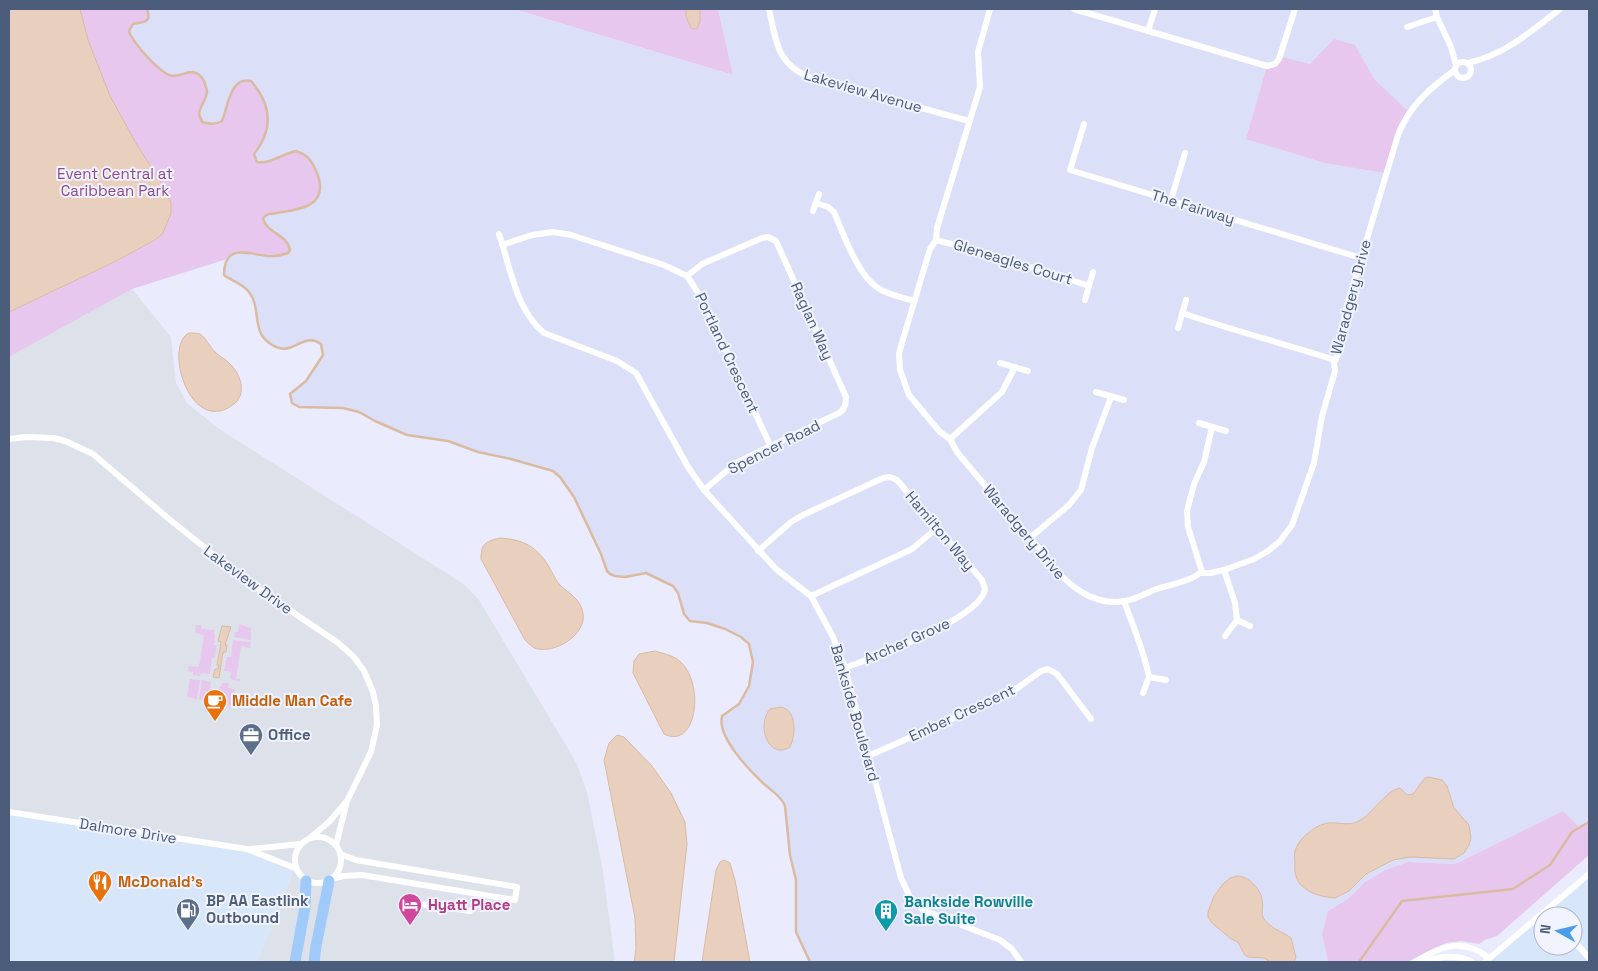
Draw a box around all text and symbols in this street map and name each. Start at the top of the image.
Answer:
street label: Lakeview Avenue [802,65,925,117]
park label: Event Central at Caribbean Park [57,164,173,200]
street label: The Fairway [1149,185,1237,228]
street label: Gleneagles Court [951,234,1075,289]
street label: Waradgery Drive [1326,237,1375,356]
street label: Raglan Way [787,279,838,363]
street label: Portland Crescent [691,289,764,416]
street label: Spencer Road [724,415,823,478]
street label: Waradgery Drive [979,480,1070,583]
street label: Hamilton Way [902,487,979,574]
street label: Lakeview Drive [200,541,297,618]
street label: Archer Grove [861,613,953,668]
street label: Bankside Boulevard [827,642,884,784]
street label: Ember Crescent [906,680,1018,745]
cafe icon: Middle Man Cafe [202,688,228,722]
place label: Middle Man Cafe [232,691,353,710]
office icon: Office [238,722,264,756]
place label: Office [268,725,311,744]
street label: Dalmore Drive [78,813,178,848]
restaurant icon: McDonald's [87,869,113,903]
place label: McDonald's [118,872,203,891]
place label: BP AA Eastlink Outbound [206,891,309,927]
hotel icon: Hyatt Place [397,892,423,926]
place label: Bankside Rowville Sale Suite [904,892,1034,928]
place label: Hyatt Place [428,895,511,914]
fuel station icon: BP AA Eastlink Outbound [175,897,201,931]
building icon: Bankside Rowville Sale Suite [873,898,899,932]
north arrow [1533,906,1583,956]
text: N [1536,923,1555,935]

